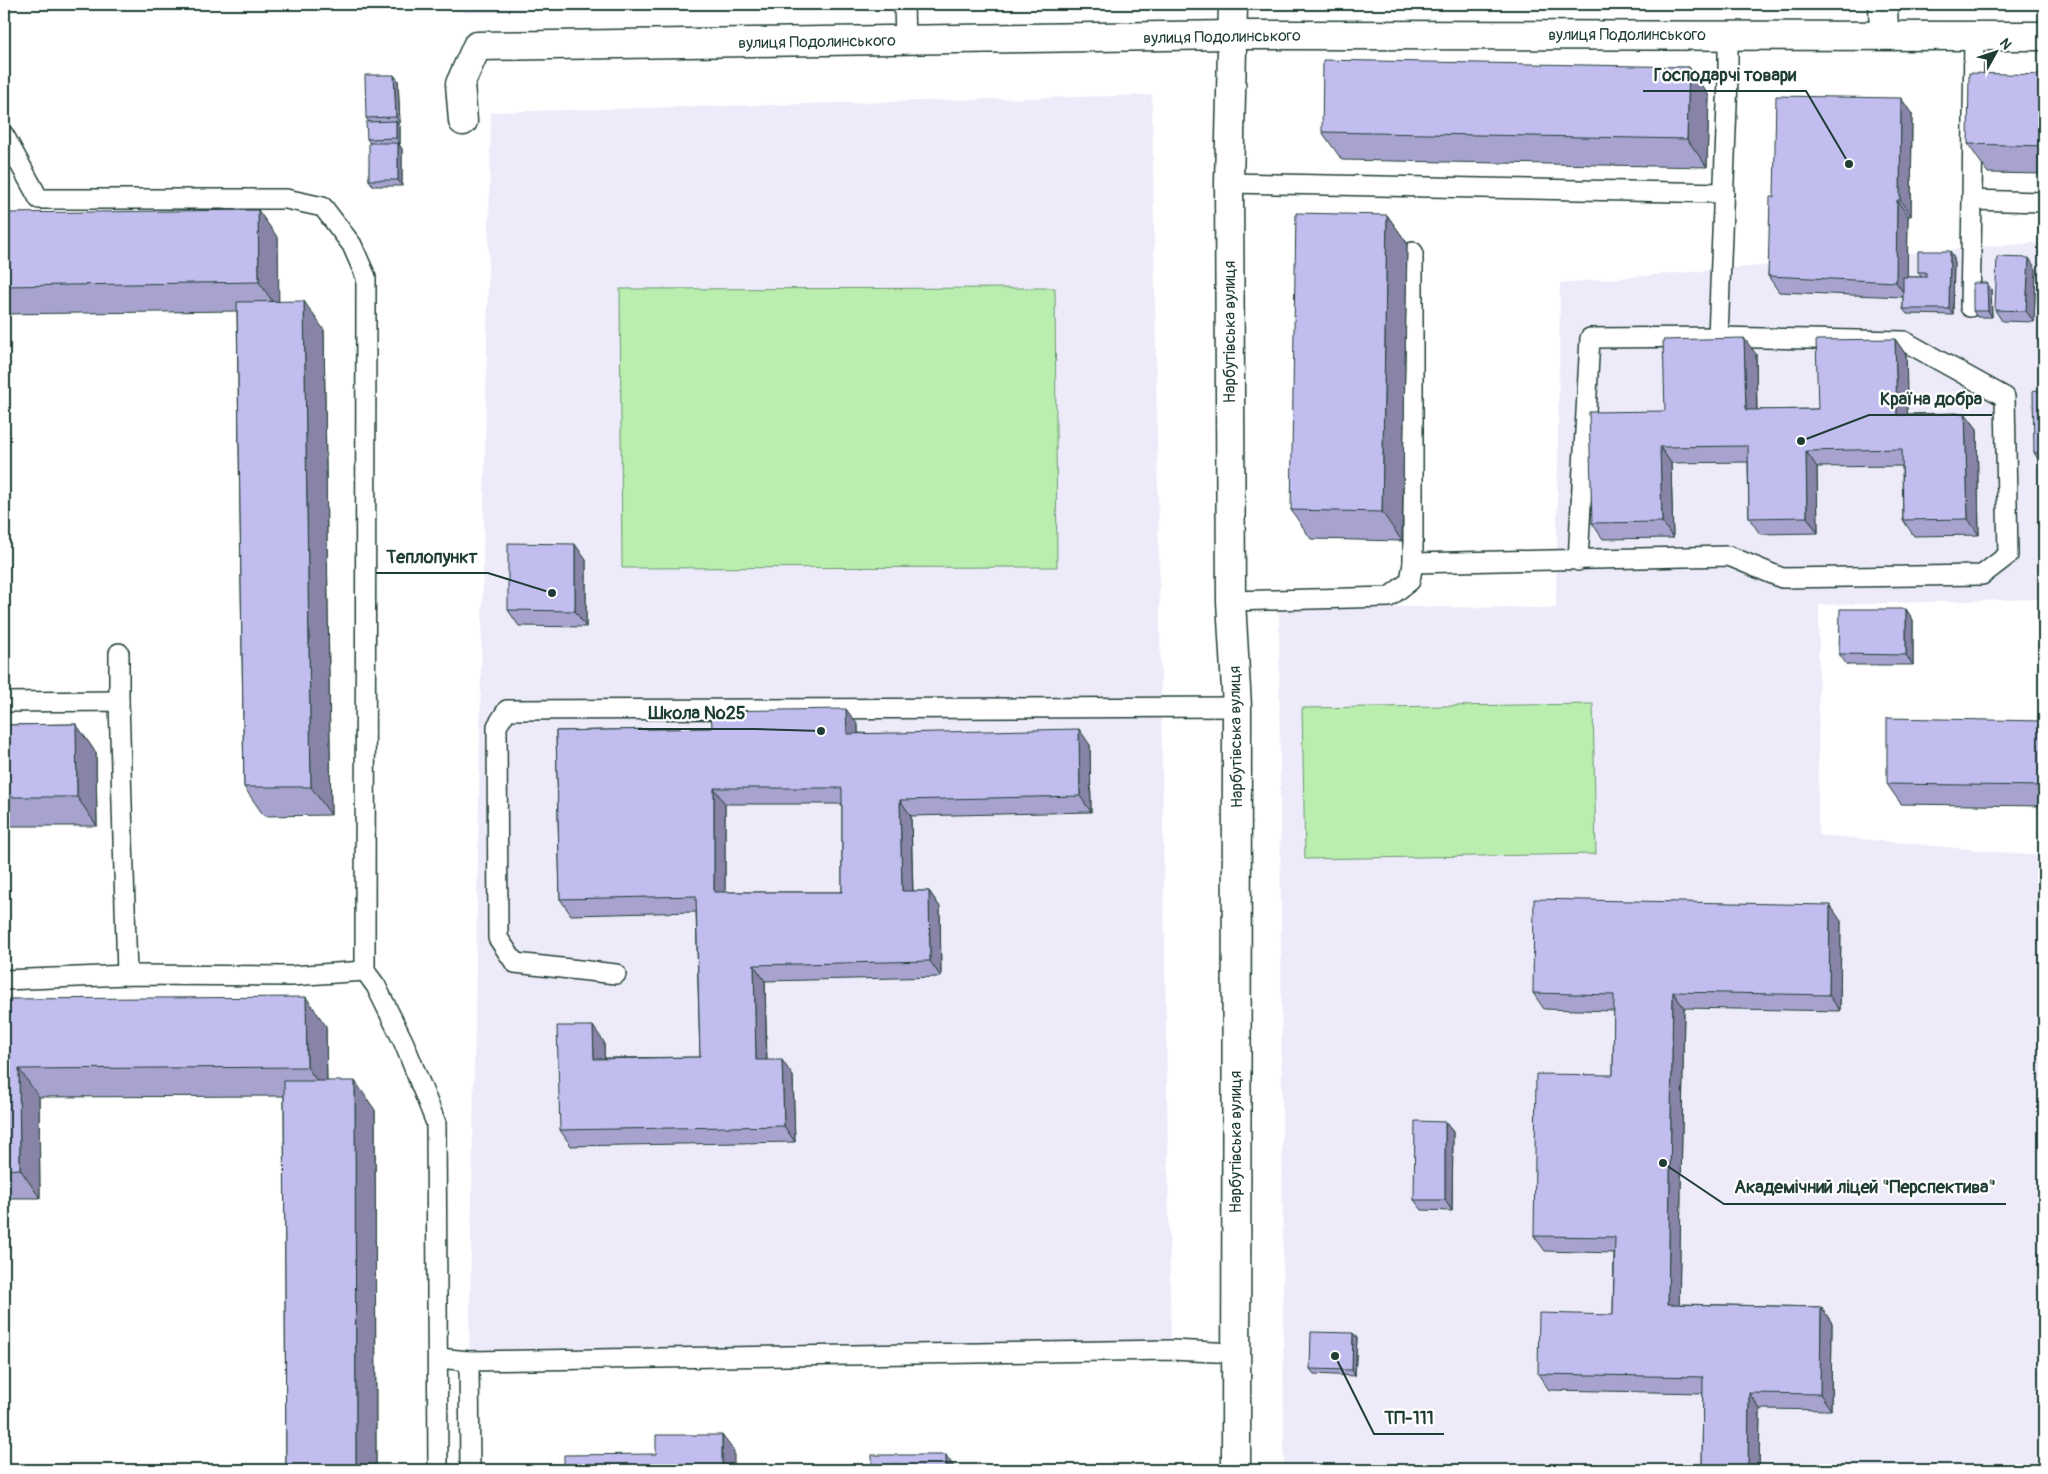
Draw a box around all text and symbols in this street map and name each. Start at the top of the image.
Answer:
street label: вулиця Подолинського [1548,25,1706,45]
street label: вулиця Подолинського [1143,26,1301,48]
north arrow [1970,28,2020,78]
street label: вулиця Подолинського [738,31,896,53]
text: N [1996,35,2015,53]
callout: Господарчі товари [1643,58,1806,91]
text: Господарчі товари [1654,64,1796,87]
street label: Нарбутівська вулиця [1220,261,1240,403]
callout: Країна добра [1869,382,1992,415]
text: Країна добра [1880,388,1983,411]
callout: Теплопункт [376,540,488,573]
text: Теплопункт [385,546,479,569]
street label: Нарбутівська вулиця [1225,666,1247,808]
callout: Школа №25 [638,696,755,729]
text: Школа №25 [647,702,746,725]
street label: Нарбутівська вулиця [1226,1071,1246,1213]
callout: Академічний ліцей "Перспектива" [1724,1171,2006,1204]
text: Академічний ліцей "Перспектива" [1734,1176,1996,1199]
callout: ТП-111 [1374,1401,1444,1434]
text: ТП-111 [1383,1407,1434,1430]

